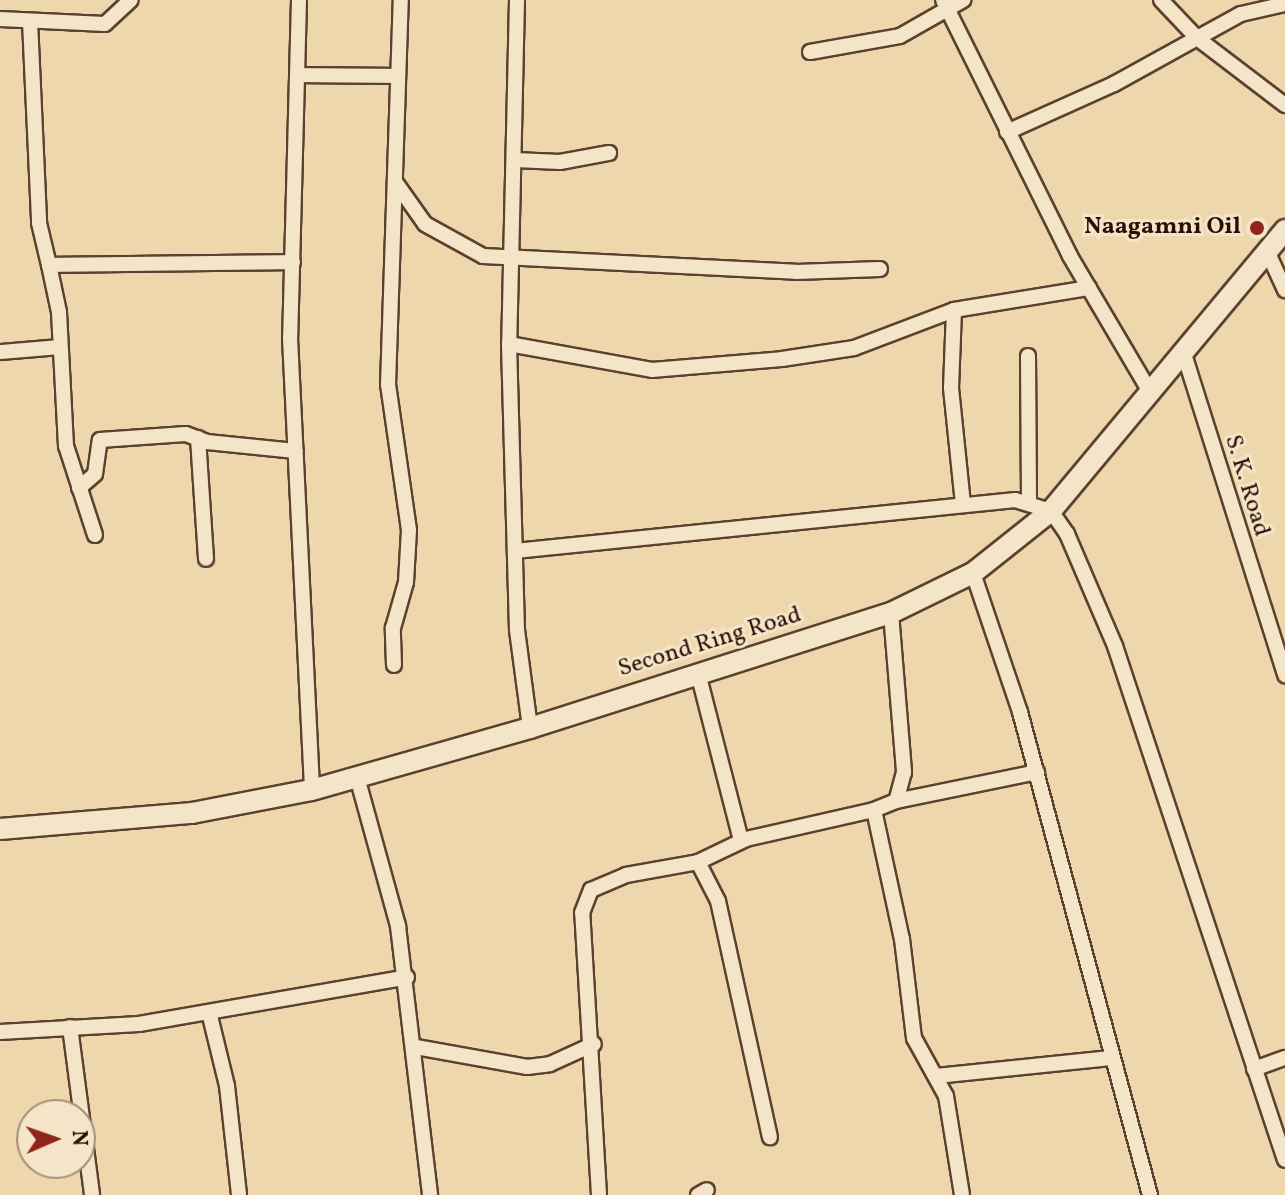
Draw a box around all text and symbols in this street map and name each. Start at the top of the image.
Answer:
place label: Naagamni Oil [1084,214,1241,242]
marker: Naagamni Oil [1248,219,1266,237]
street label: S. K. Road [1217,432,1275,540]
street label: Second Ring Road [615,601,805,685]
north arrow [16,1099,96,1179]
text: N [63,1130,94,1147]

